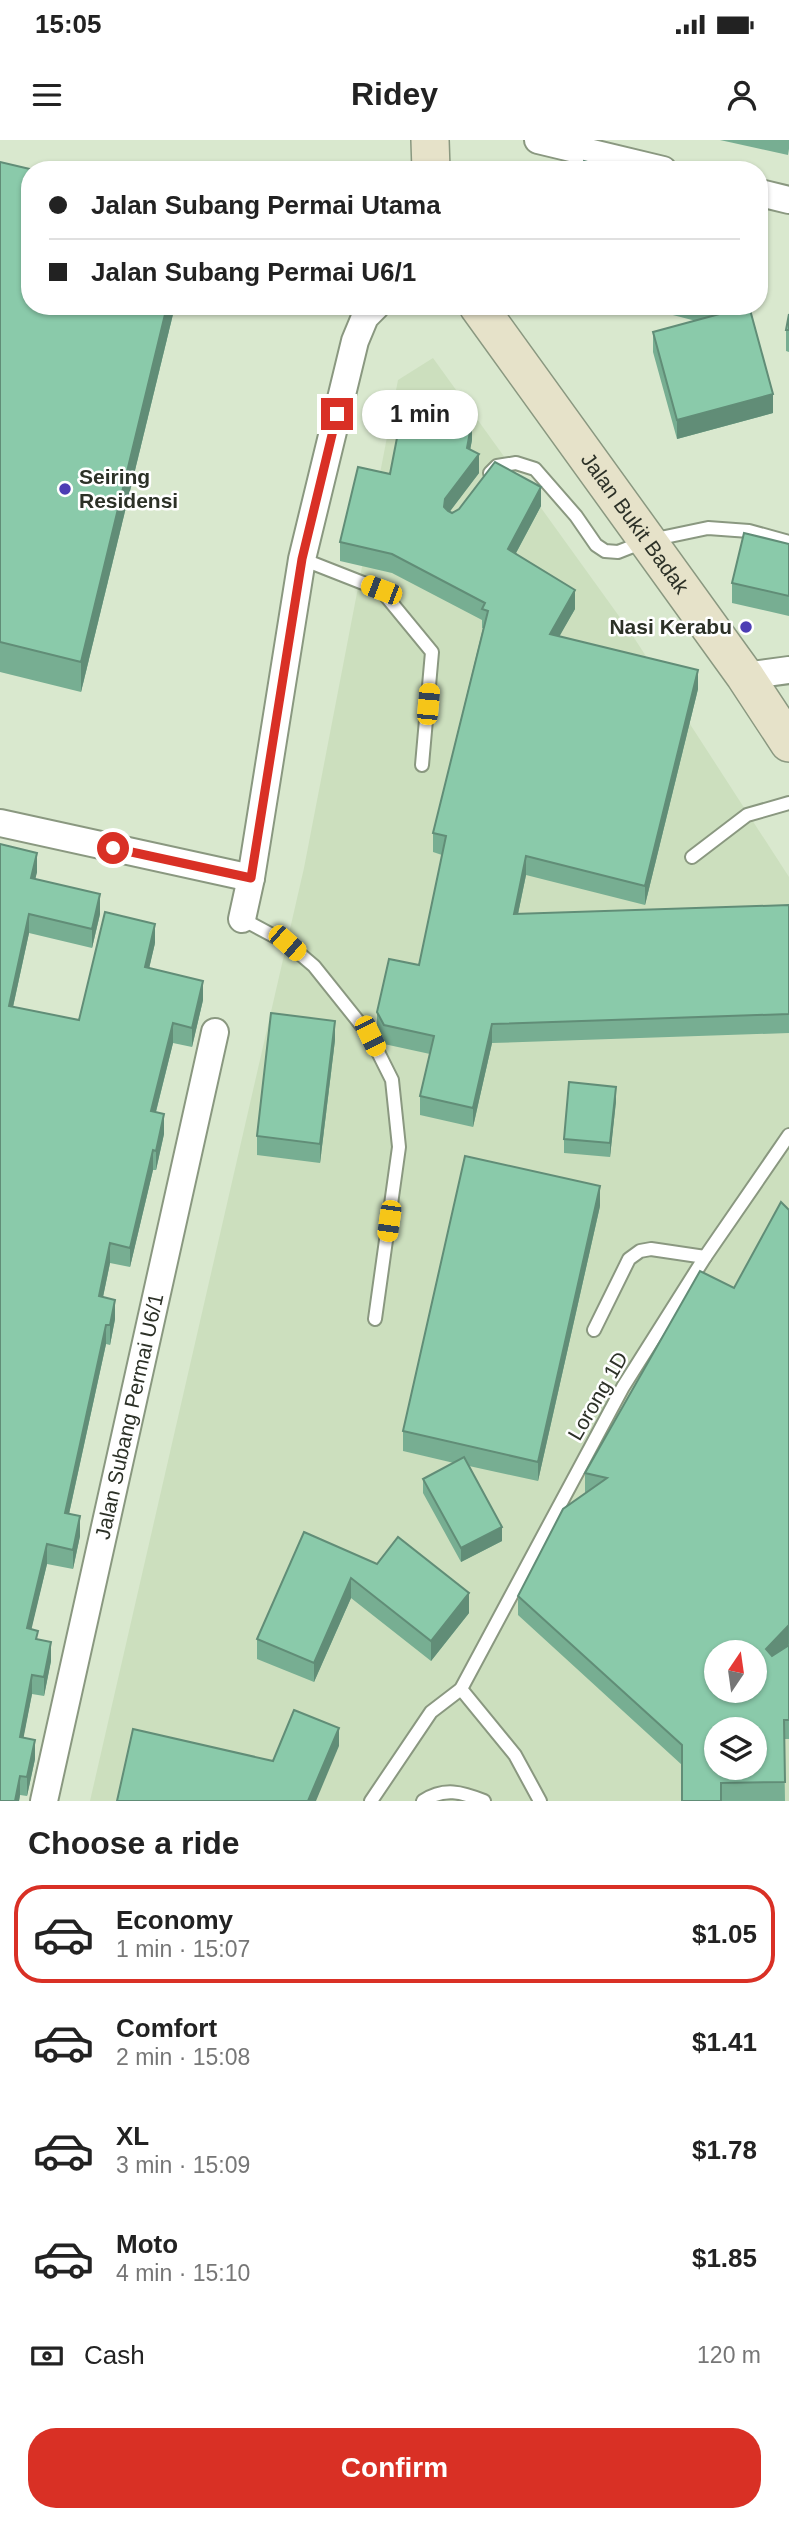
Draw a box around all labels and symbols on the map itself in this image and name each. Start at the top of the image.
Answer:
callout: 1 min [362,390,477,438]
route end [321,398,353,430]
street label: Jalan Bukit Badak [577,448,694,598]
place label: Seiring Residensi [79,465,178,512]
marker: Seiring Residensi [57,481,73,497]
car [358,573,405,607]
place label: Nasi Kerabu [609,615,732,638]
marker: Nasi Kerabu [738,619,754,635]
car [416,682,441,726]
route start [97,832,129,864]
car [265,921,310,965]
car [352,1013,389,1059]
car [376,1199,403,1243]
street label: Jalan Subang Permai U6/1 [91,1291,168,1541]
street label: Lorong 1D [563,1348,632,1444]
north arrow [704,1640,766,1703]

